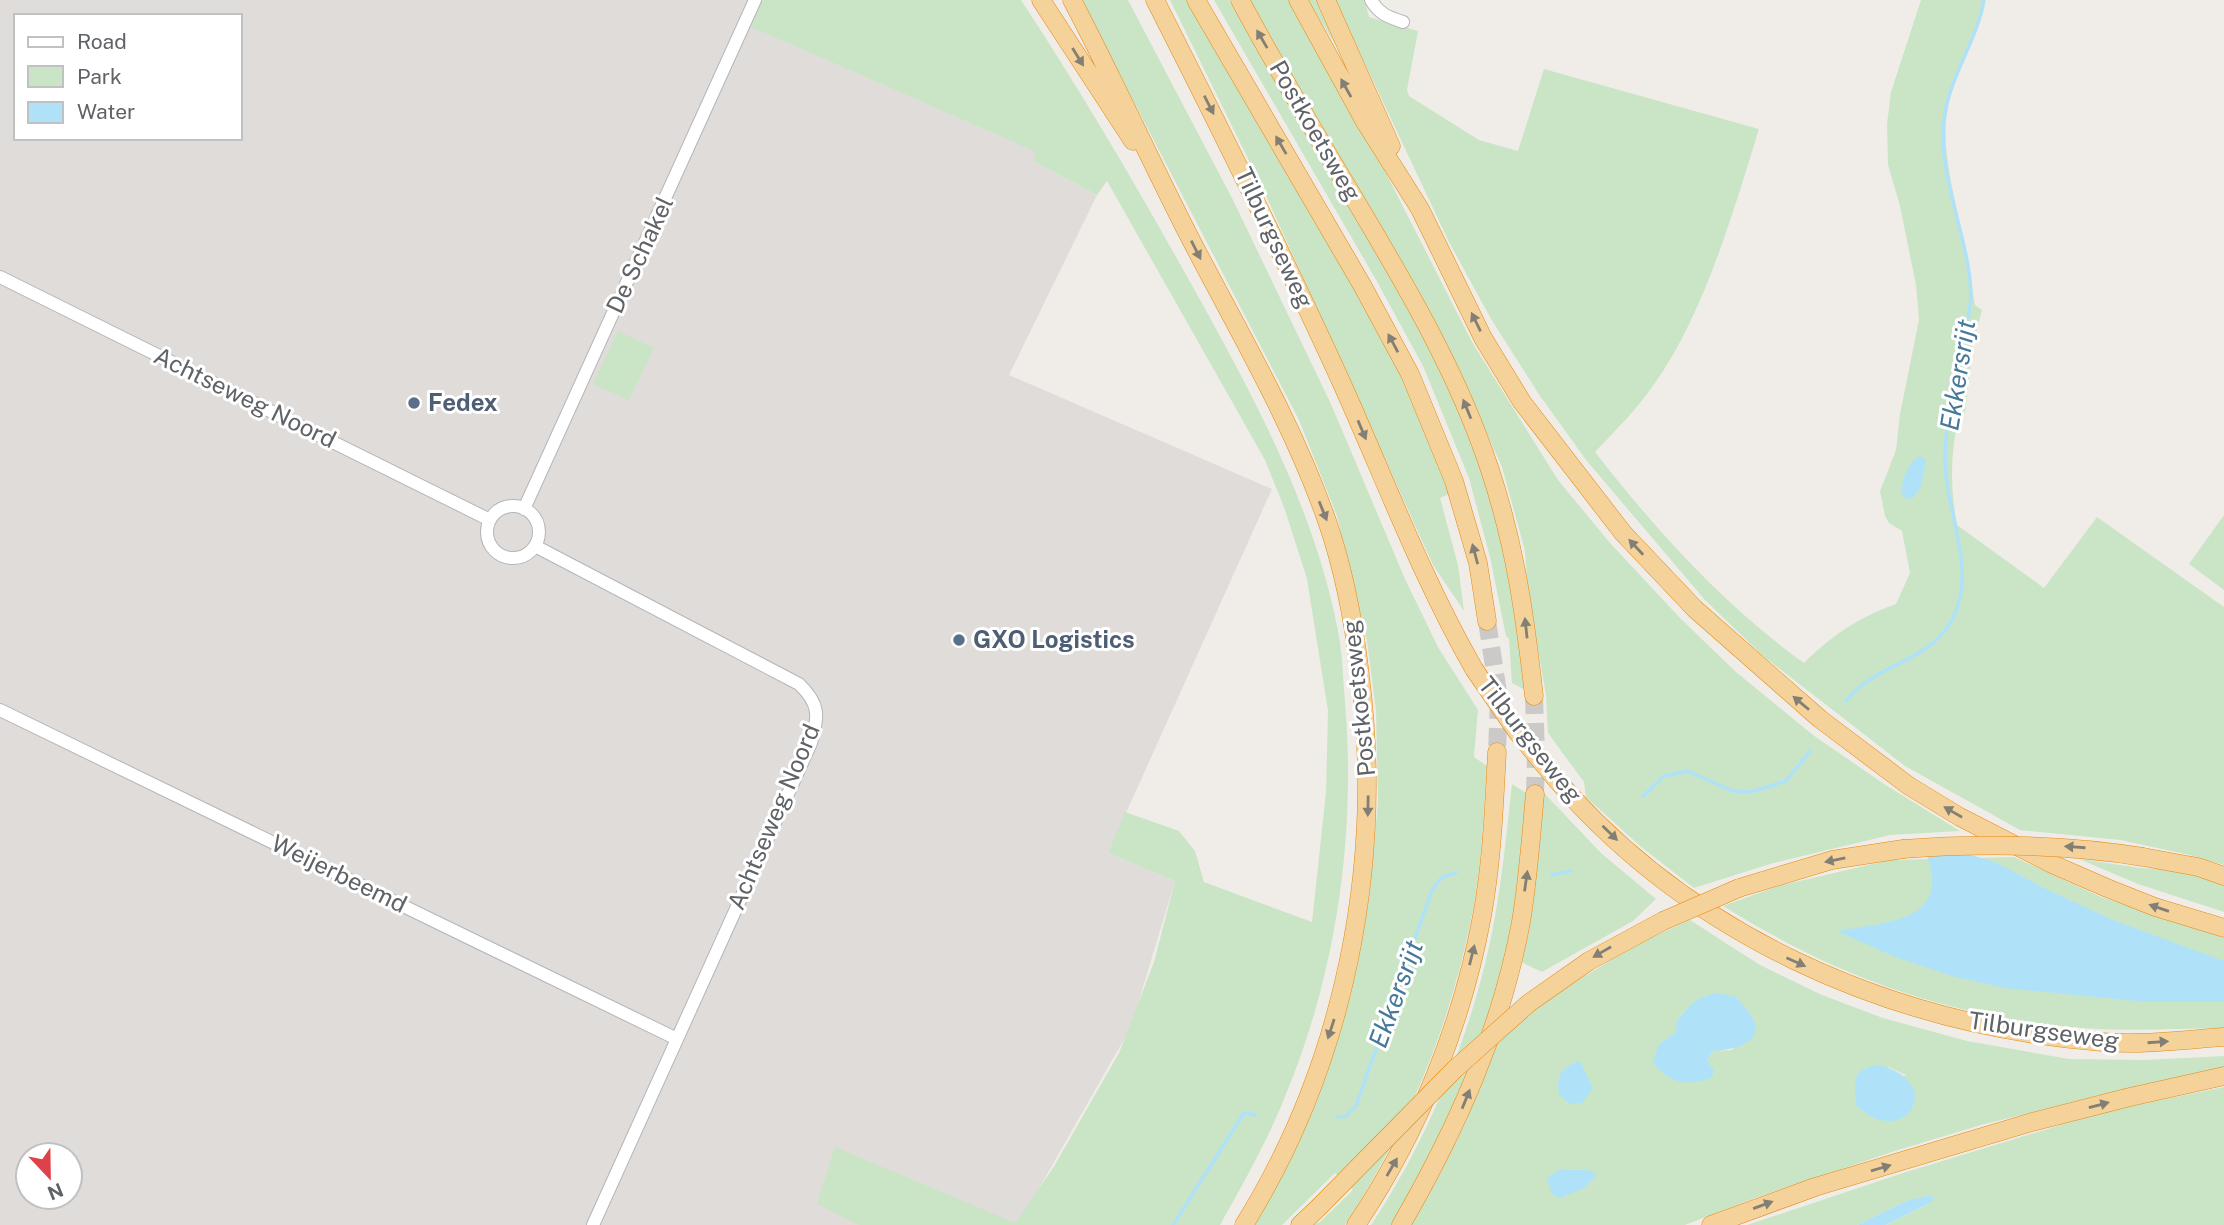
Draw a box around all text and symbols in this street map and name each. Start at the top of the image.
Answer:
legend [14,14,242,140]
text: Road [77,29,127,54]
one-way arrow [1256,29,1268,49]
one-way arrow [1071,48,1084,67]
street label: Postkoetsweg [1264,55,1367,206]
text: Park [77,64,122,89]
one-way arrow [1341,78,1352,98]
one-way arrow [1203,96,1215,116]
text: Water [77,99,135,124]
one-way arrow [1275,135,1287,154]
street label: Tilburgseweg [1230,163,1320,312]
street label: De Schakel [600,192,678,317]
one-way arrow [1190,240,1202,259]
one-way arrow [1470,312,1481,332]
water label: Ekkersrijt [1933,317,1982,433]
one-way arrow [1387,333,1399,352]
street label: Achtseweg Noord [150,341,341,453]
place label: Fedex [428,388,498,416]
marker: Fedex [406,395,422,411]
one-way arrow [1462,399,1473,420]
one-way arrow [1356,420,1367,441]
one-way arrow [1317,501,1328,522]
one-way arrow [1628,538,1644,556]
one-way arrow [1469,543,1480,565]
one-way arrow [1520,617,1531,639]
street label: Postkoetsweg [1336,618,1380,778]
place label: GXO Logistics [973,625,1135,653]
marker: GXO Logistics [951,632,967,648]
street label: Tilburgseweg [1473,671,1589,808]
one-way arrow [1792,695,1810,711]
street label: Achtseweg Noord [721,719,825,914]
one-way arrow [1362,795,1373,817]
one-way arrow [1943,806,1962,818]
one-way arrow [1601,825,1618,841]
street label: Weijerbeemd [267,828,412,918]
one-way arrow [2064,842,2086,853]
one-way arrow [1824,854,1846,865]
one-way arrow [1521,869,1532,891]
one-way arrow [2148,902,2169,913]
water label: Ekkersrijt [1362,936,1429,1052]
one-way arrow [1467,944,1478,966]
one-way arrow [1593,946,1612,959]
one-way arrow [1786,956,1806,968]
street label: Tilburgseweg [1967,1006,2121,1054]
one-way arrow [1326,1019,1336,1040]
one-way arrow [2147,1036,2169,1047]
one-way arrow [1460,1089,1472,1109]
one-way arrow [2088,1099,2110,1110]
north arrow [14,1141,84,1211]
one-way arrow [1386,1157,1398,1177]
one-way arrow [1870,1162,1891,1172]
text: N [44,1179,66,1205]
one-way arrow [1753,1199,1774,1210]

